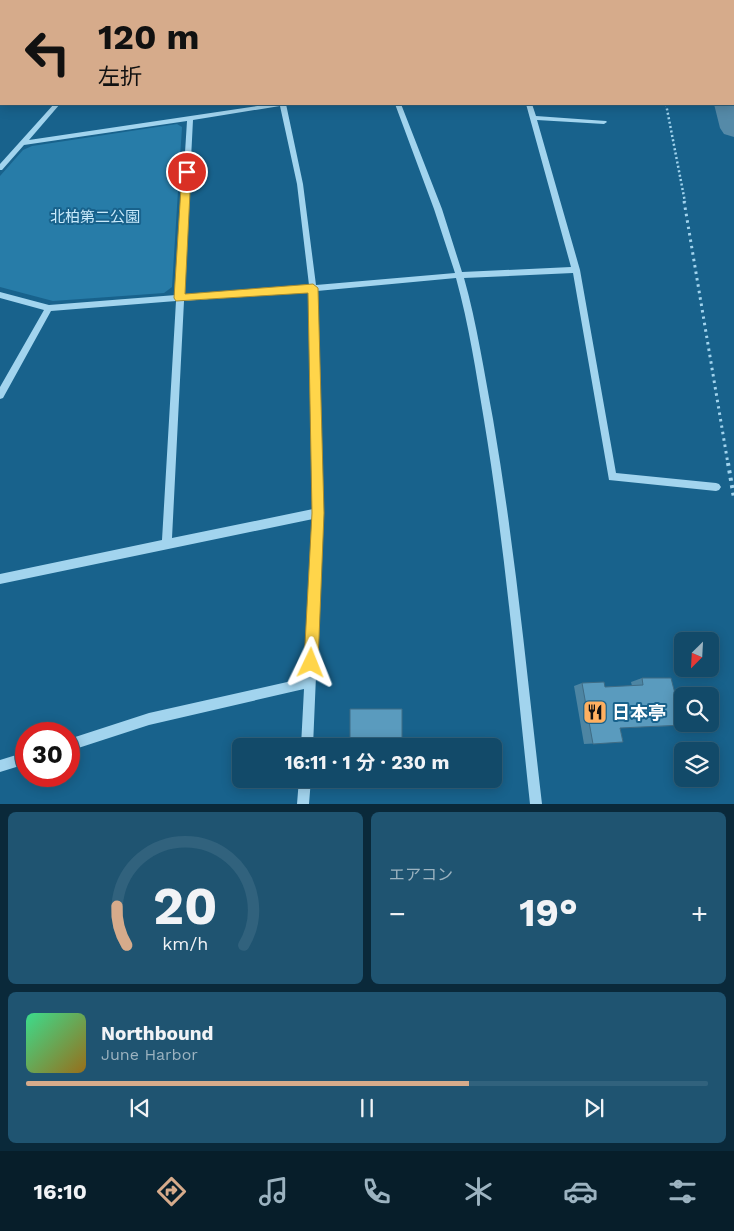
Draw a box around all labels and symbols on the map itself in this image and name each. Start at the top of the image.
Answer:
pin [166,151,208,193]
park label: 北柏第二公園 [50,208,140,226]
north arrow [674,632,719,678]
position arrow [284,636,336,688]
restaurant icon: 日本亭 [582,699,608,725]
place label: 日本亭 [612,702,666,723]
speed limit sign: 30 [15,722,80,787]

